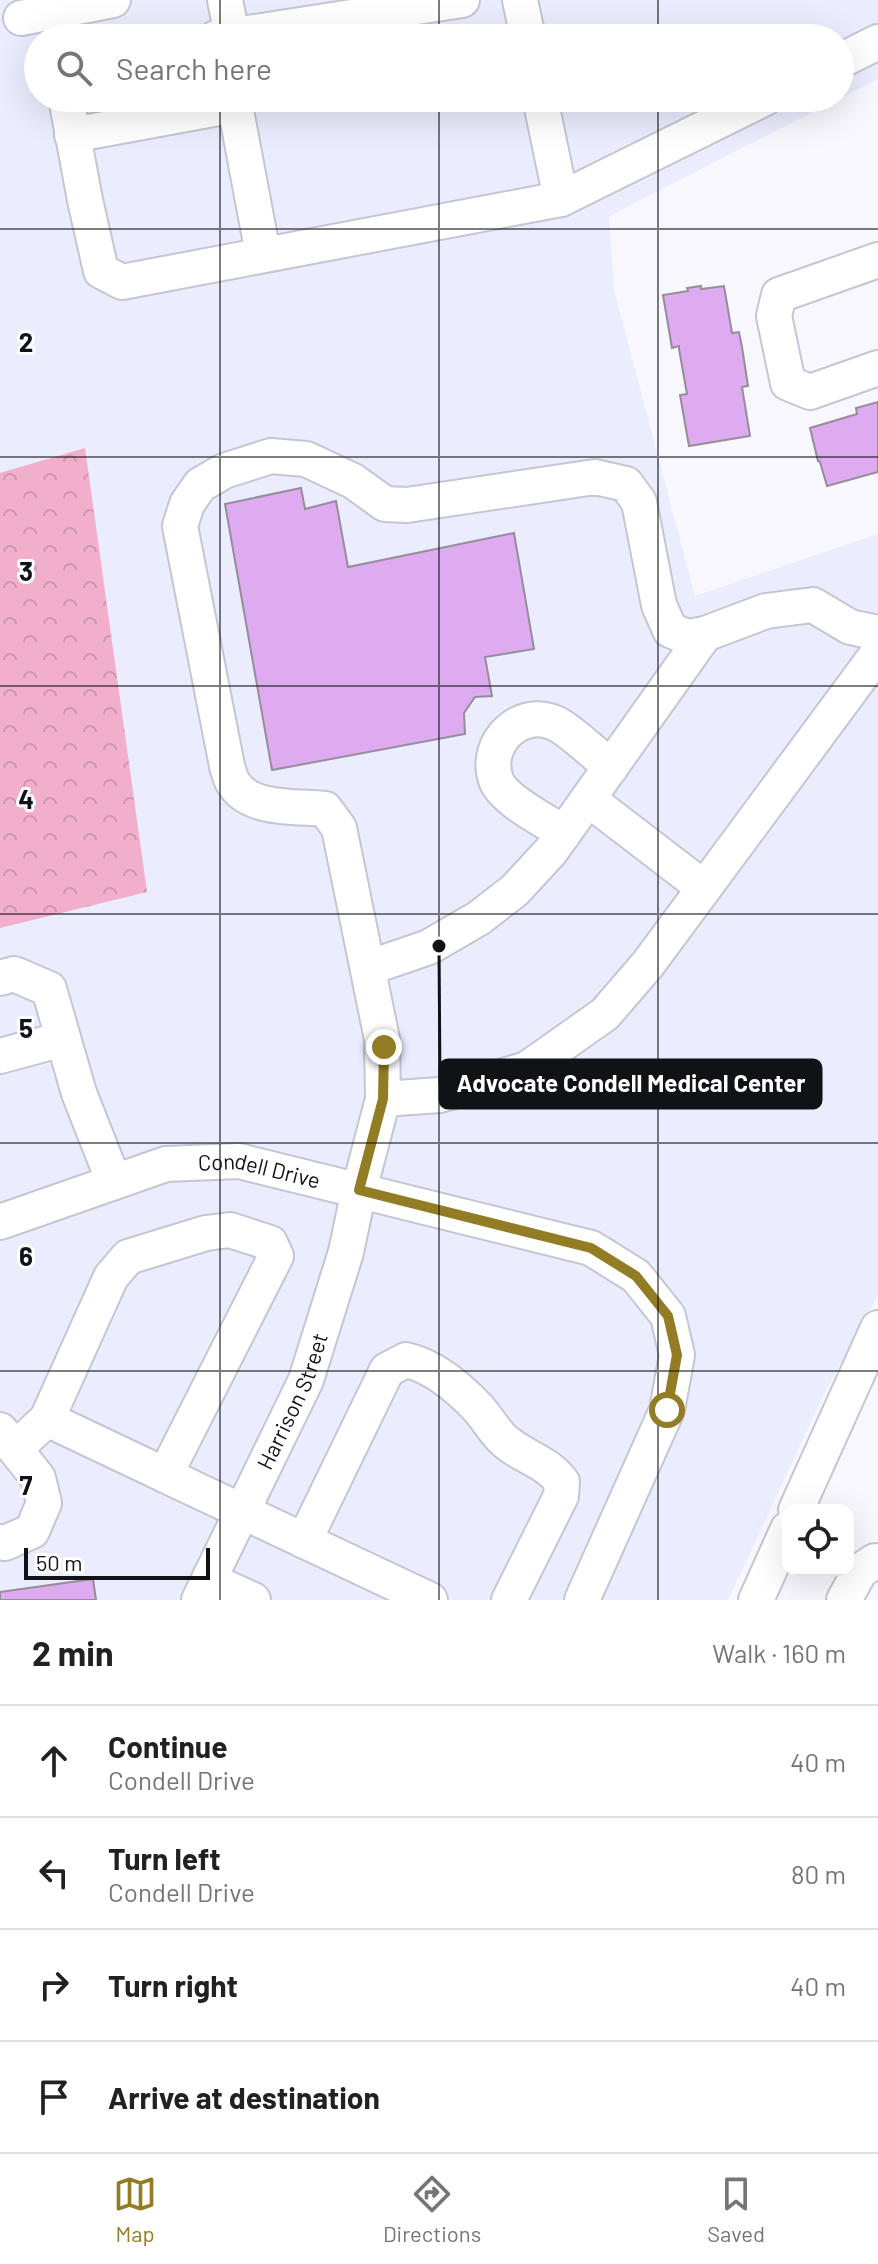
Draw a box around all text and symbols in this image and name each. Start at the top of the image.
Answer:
search box [24,24,854,112]
icon: search [52,46,96,90]
text: Search here [116,50,272,86]
text: 2 [19,326,33,357]
text: 3 [19,555,33,586]
text: 4 [18,783,34,814]
text: 5 [19,1012,33,1043]
route end [366,1029,402,1065]
callout: Advocate Condell Medical Center [440,1060,821,1108]
text: Advocate Condell Medical Center [457,1068,805,1097]
street label: Condell Drive [197,1146,323,1193]
text: 6 [19,1240,33,1271]
street label: Harrison Street [251,1330,332,1473]
route start [649,1392,685,1428]
text: 7 [20,1469,33,1500]
map controls [782,1504,854,1576]
button: locate [782,1504,854,1576]
scale bar [24,1544,210,1580]
text: 50 m [36,1549,82,1575]
text: 2 min [32,1632,114,1673]
text: Walk · 160 m [712,1637,846,1668]
text: Continue [108,1728,228,1764]
icon: ahead [32,1739,76,1783]
text: 40 m [790,1746,846,1777]
text: Condell Drive [108,1764,255,1795]
text: Turn left [108,1840,221,1876]
icon: left [32,1851,76,1895]
text: 80 m [791,1858,846,1889]
text: Condell Drive [108,1876,255,1907]
icon: right [32,1963,76,2007]
text: Turn right [108,1967,238,2003]
text: 40 m [790,1970,846,2001]
icon: arrive [32,2075,76,2119]
text: Arrive at destination [108,2079,380,2115]
tab: Map [113,2172,157,2246]
tab: Directions [383,2172,481,2246]
tab: Saved [707,2172,765,2246]

